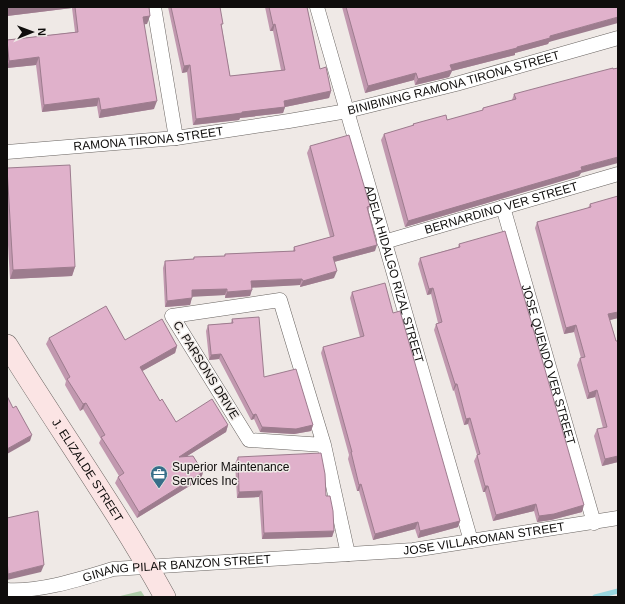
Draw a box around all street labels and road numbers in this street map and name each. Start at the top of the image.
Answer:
street label: BINIBINING RAMONA TIRONA STREET [346,48,562,118]
street label: RAMONA TIRONA STREET [73,124,225,153]
street label: BERNARDINO VER STREET [423,179,580,237]
street label: ADELA HIDALGO RIZAL STREET [362,184,426,365]
street label: JOSE QUENDO VER STREET [519,283,578,447]
street label: C. PARSONS DRIVE [170,318,242,422]
street label: J. ELIZALDE STREET [49,416,126,525]
street label: JOSE VILLAROMAN STREET [403,519,566,558]
street label: GINANG PILAR BANZON STREET [81,552,272,585]

